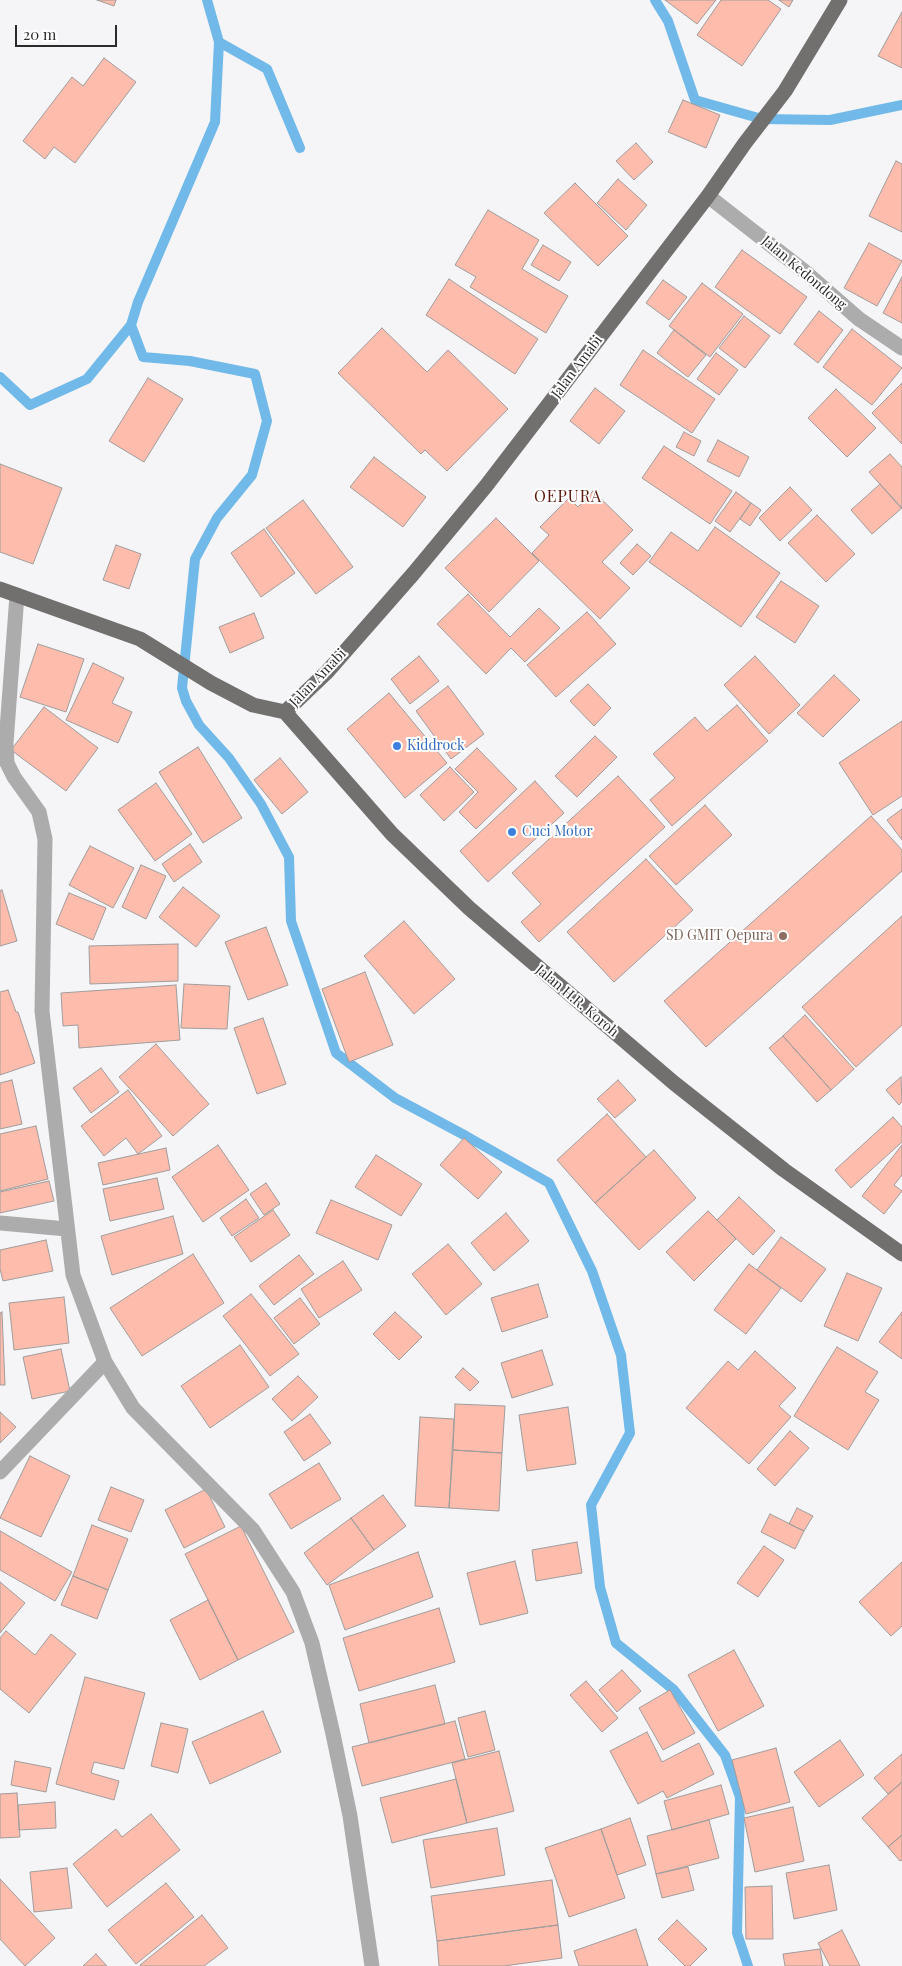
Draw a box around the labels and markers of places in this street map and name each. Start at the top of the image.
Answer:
place label: Kiddrock [407,738,465,754]
marker: Kiddrock [391,740,403,752]
place label: Cuci Motor [522,824,593,840]
marker: Cuci Motor [506,826,518,838]
place label: SD GMIT Oepura [666,928,773,944]
marker: SD GMIT Oepura [777,930,789,942]

